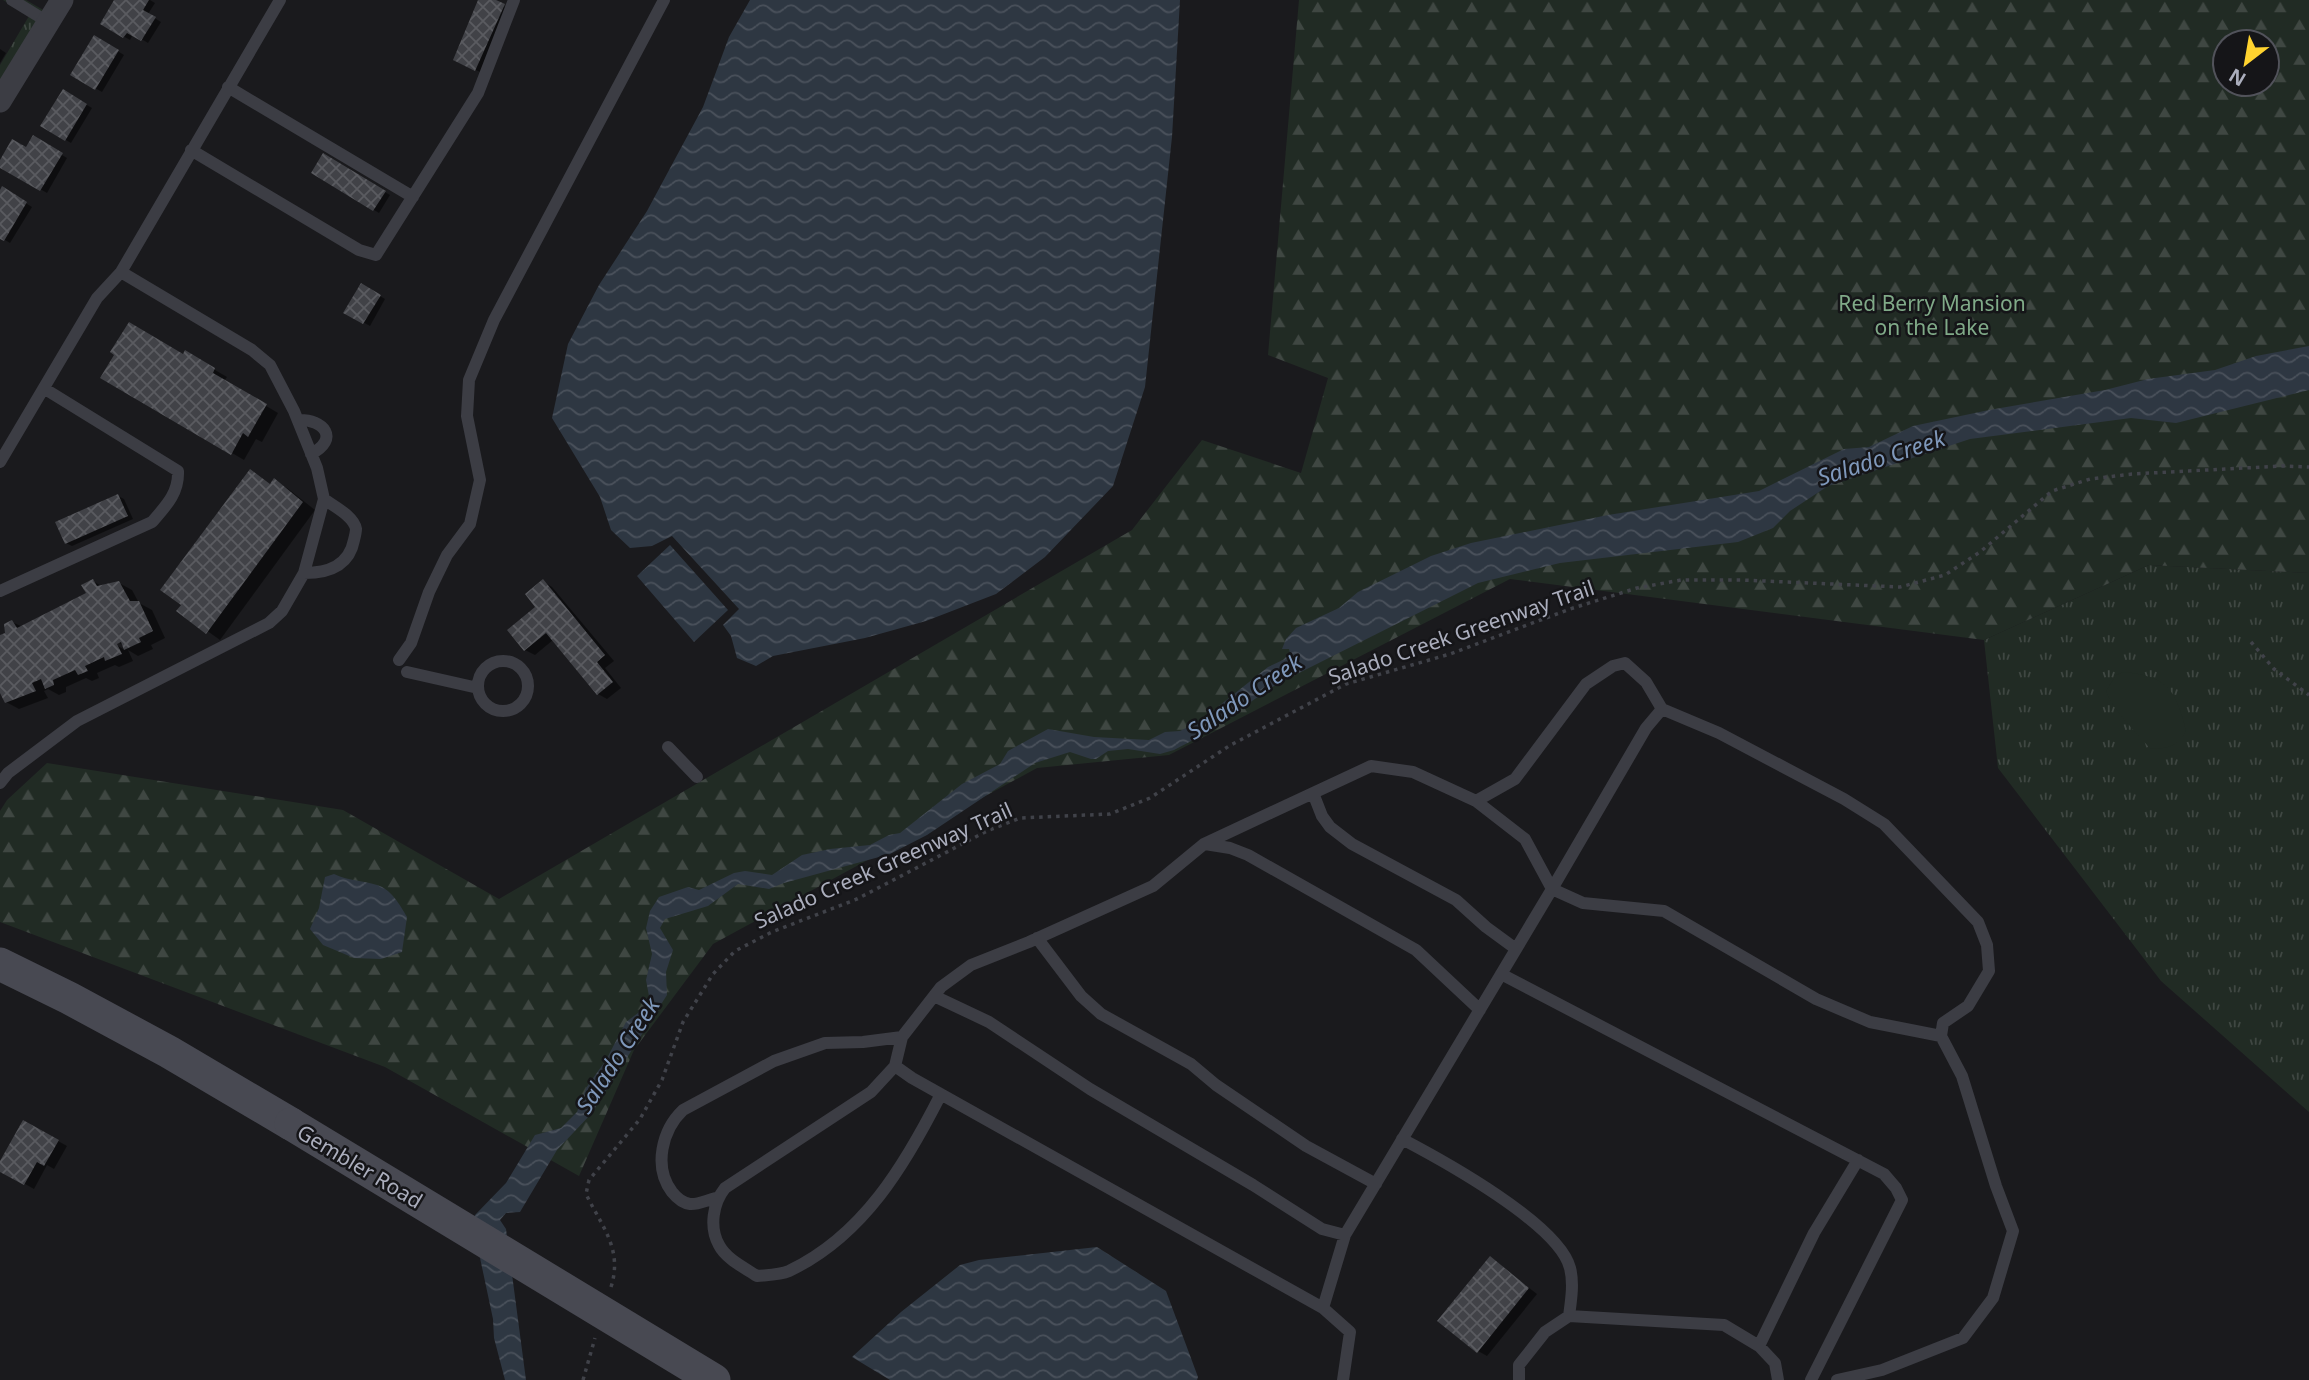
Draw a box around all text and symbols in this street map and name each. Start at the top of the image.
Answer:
north arrow [2211,28,2281,98]
text: N [2224,62,2251,93]
park label: Red Berry Mansion on the Lake [1838,289,2026,341]
water label: Salado Creek [1813,421,1950,493]
street label: Salado Creek Greenway Trail [1324,573,1598,691]
water label: Salado Creek [1180,645,1309,746]
street label: Salado Creek Greenway Trail [750,795,1016,935]
water label: Salado Creek [568,989,667,1119]
street label: Gembler Road [292,1118,428,1214]

